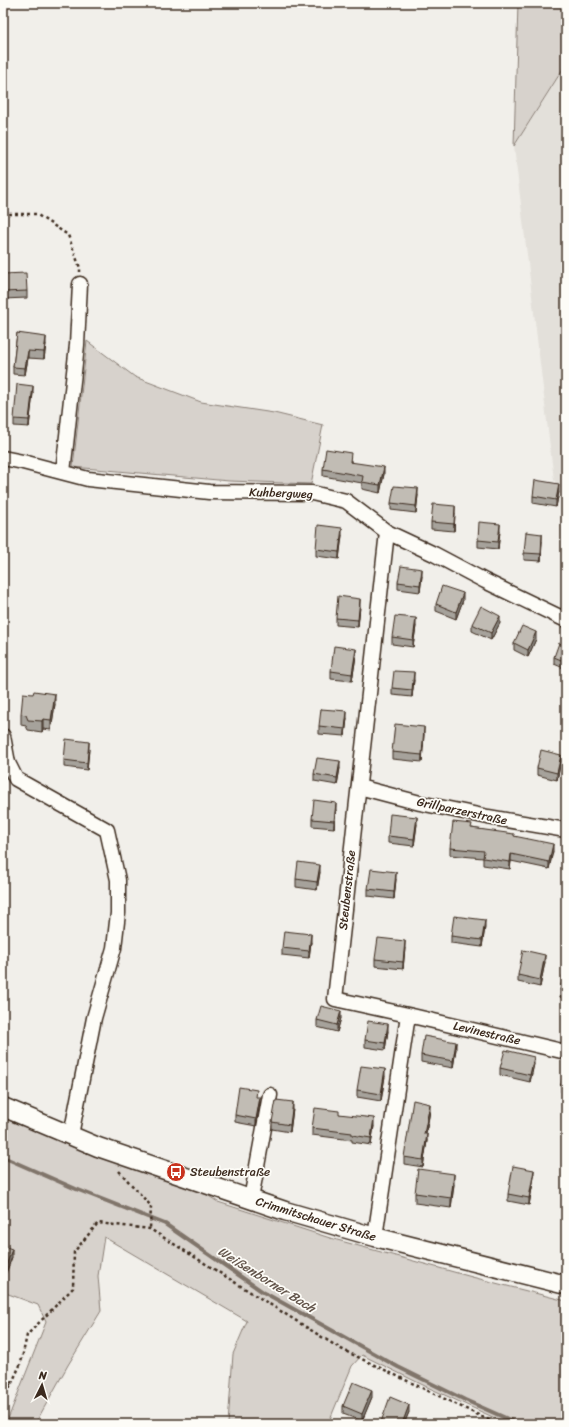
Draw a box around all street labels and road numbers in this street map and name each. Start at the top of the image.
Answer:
street label: Kuhbergweg [249,481,313,505]
street label: Grillparzerstraße [415,791,509,831]
street label: Steubenstraße [332,849,362,931]
street label: Levinestraße [451,1015,523,1051]
street label: Crimmitschauer Straße [253,1190,379,1248]

